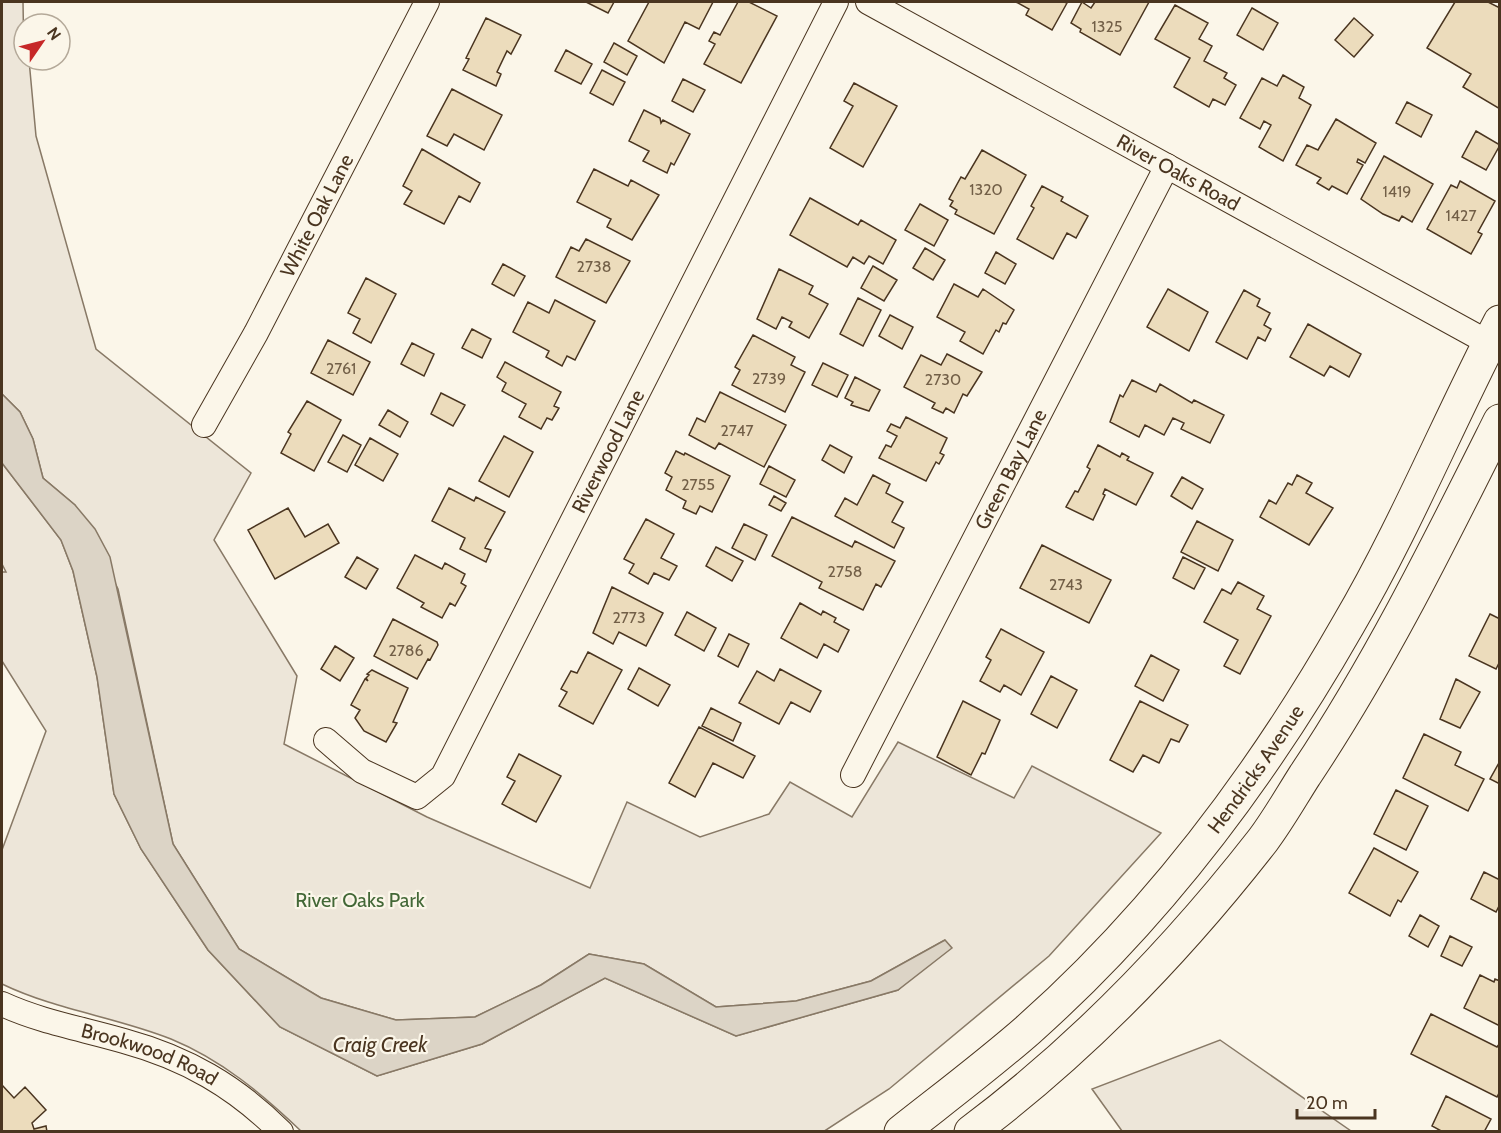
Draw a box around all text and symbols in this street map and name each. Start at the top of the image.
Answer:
north arrow [12,12,72,72]
house number: 1325 [1092,17,1122,36]
text: N [43,24,65,44]
street label: River Oaks Road [1113,129,1244,216]
street label: White Oak Lane [275,150,358,281]
house number: 1320 [969,180,1003,199]
house number: 1419 [1383,182,1411,201]
house number: 1427 [1446,206,1476,225]
house number: 2738 [577,257,611,276]
house number: 2761 [326,359,356,378]
house number: 2739 [752,369,786,388]
house number: 2730 [925,370,961,389]
street label: Riverwood Lane [567,385,649,517]
street label: Green Bay Lane [970,405,1052,534]
house number: 2747 [720,421,754,440]
house number: 2755 [681,475,715,494]
house number: 2758 [828,562,862,581]
house number: 2743 [1049,575,1083,594]
house number: 2773 [612,608,646,627]
house number: 2786 [388,641,424,660]
street label: Hendricks Avenue [1202,700,1309,838]
park label: River Oaks Park [295,888,425,912]
street label: Brookwood Road [79,1018,222,1090]
water label: Craig Creek [333,1032,428,1057]
scale bar [1297,1082,1375,1120]
text: 20 m [1306,1092,1348,1114]

